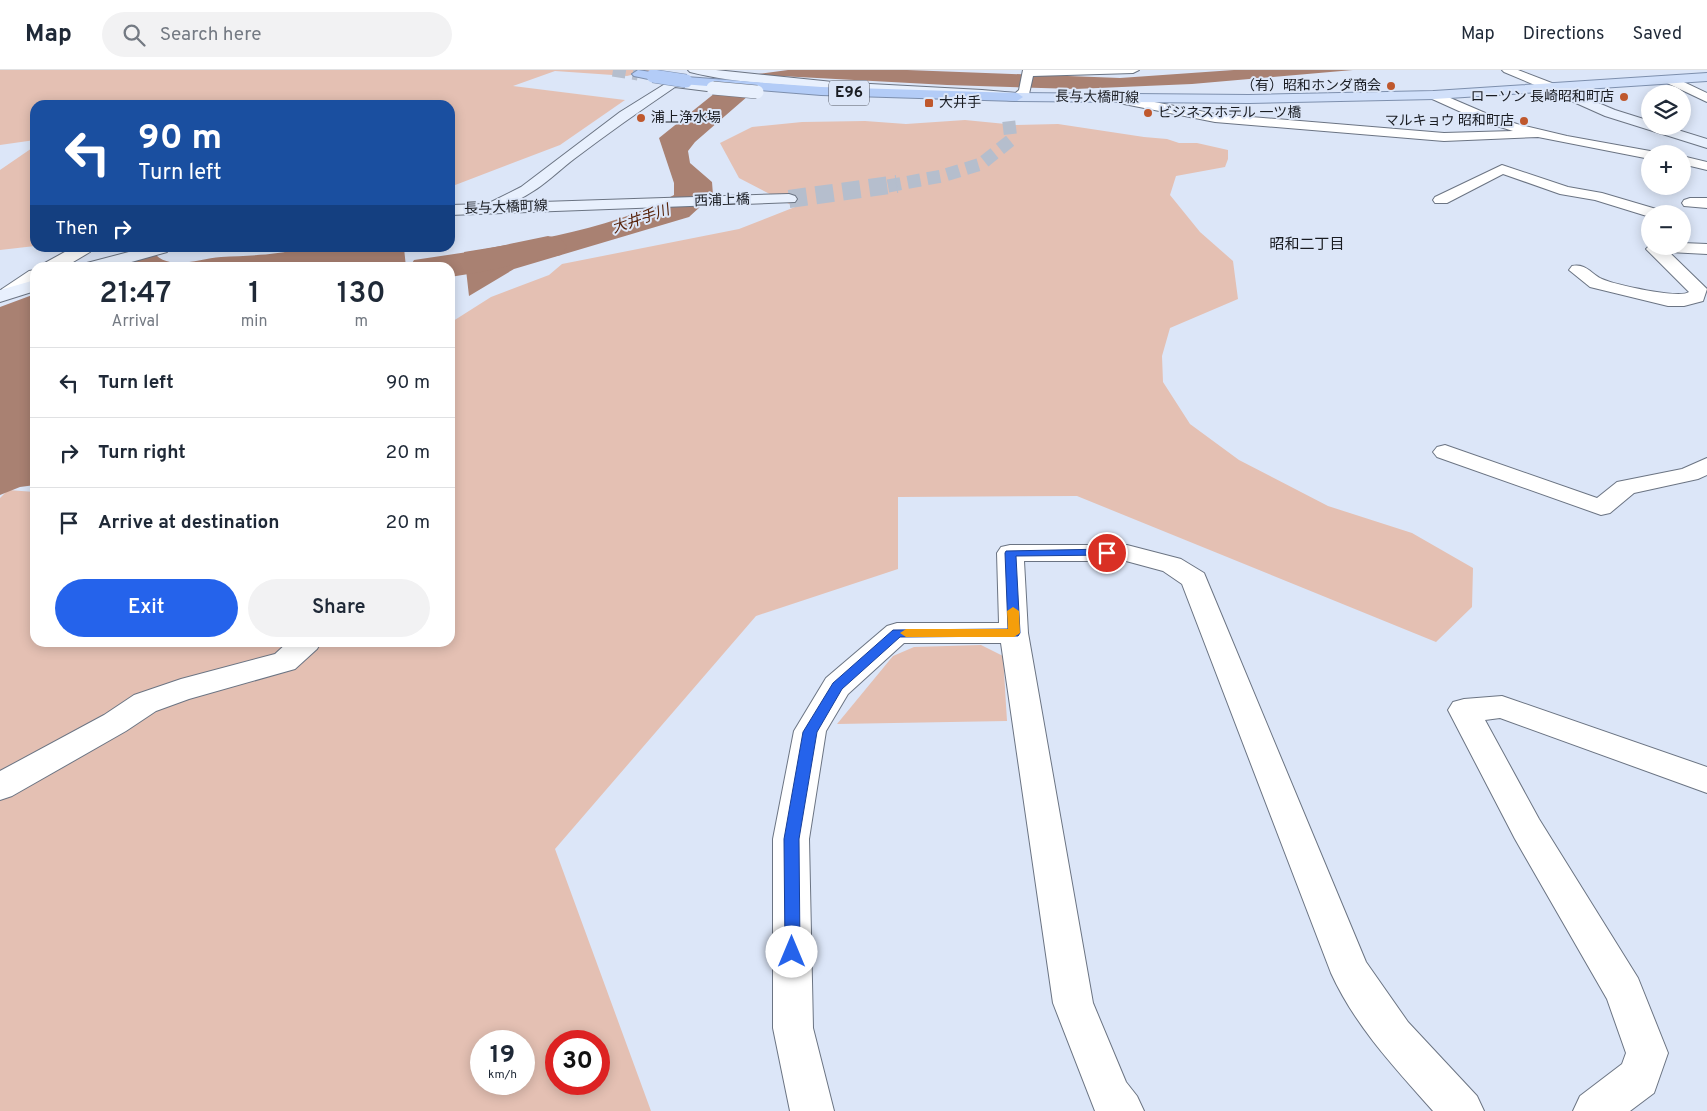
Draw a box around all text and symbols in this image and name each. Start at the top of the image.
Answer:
search box [102,12,452,57]
text: Map [25,20,72,50]
icon: search [120,21,148,49]
text: Search here [160,23,261,47]
text: Map [1461,23,1495,46]
text: Directions [1523,23,1605,46]
text: Saved [1633,23,1682,46]
place label: （有）昭和ホンダ商会 [1241,78,1381,95]
road number: E96 [829,80,869,106]
marker: （有）昭和ホンダ商会 [1385,80,1397,92]
map controls [1641,85,1691,255]
button: layers [1641,85,1691,135]
street label: 長与大橋町線 [1055,89,1139,107]
place label: ローソン 長崎昭和町店 [1471,89,1614,106]
marker: ローソン 長崎昭和町店 [1618,91,1630,103]
place label: 大井手 [939,94,981,112]
marker: 大井手 [923,97,935,109]
place label: ビジネスホテル 一ツ橋 [1158,105,1301,122]
marker: ビジネスホテル 一ツ橋 [1142,107,1154,119]
place label: 浦上浄水場 [651,110,721,127]
marker: 浦上浄水場 [635,112,647,124]
place label: マルキョウ 昭和町店 [1385,113,1514,130]
marker: マルキョウ 昭和町店 [1518,115,1530,127]
text: 90 m [138,117,222,161]
icon: left [55,120,120,185]
button: + [1641,145,1691,195]
text: Turn left [138,160,221,187]
street label: 西浦上橋 [694,192,750,210]
street label: 長与大橋町線 [464,198,548,218]
water label: 大井手川 [610,201,674,239]
button: − [1641,205,1691,255]
icon: right [108,215,136,243]
text: Then [55,217,98,241]
district label: 昭和二丁目 [1269,236,1345,255]
text: 21:47 [99,276,171,313]
text: 1 [248,276,260,313]
text: 130 [337,276,386,313]
text: Arrival [112,312,159,332]
text: min [241,312,267,332]
text: m [354,312,368,332]
icon: left [55,369,83,397]
text: Turn left [98,371,174,395]
text: 90 m [386,371,430,395]
icon: right [55,439,83,467]
text: Turn right [98,441,186,465]
text: 20 m [386,441,430,465]
icon: arrive [55,509,83,537]
text: Arrive at destination [98,511,279,535]
text: 20 m [386,511,430,535]
pin [1086,532,1128,574]
icon: arrive [1093,539,1121,567]
button: Exit [55,579,238,637]
button: Share [248,579,430,637]
position arrow [765,925,817,977]
speed limit sign: 30 [545,1030,610,1095]
text: 19 [490,1040,515,1072]
text: km/h [488,1067,517,1083]

